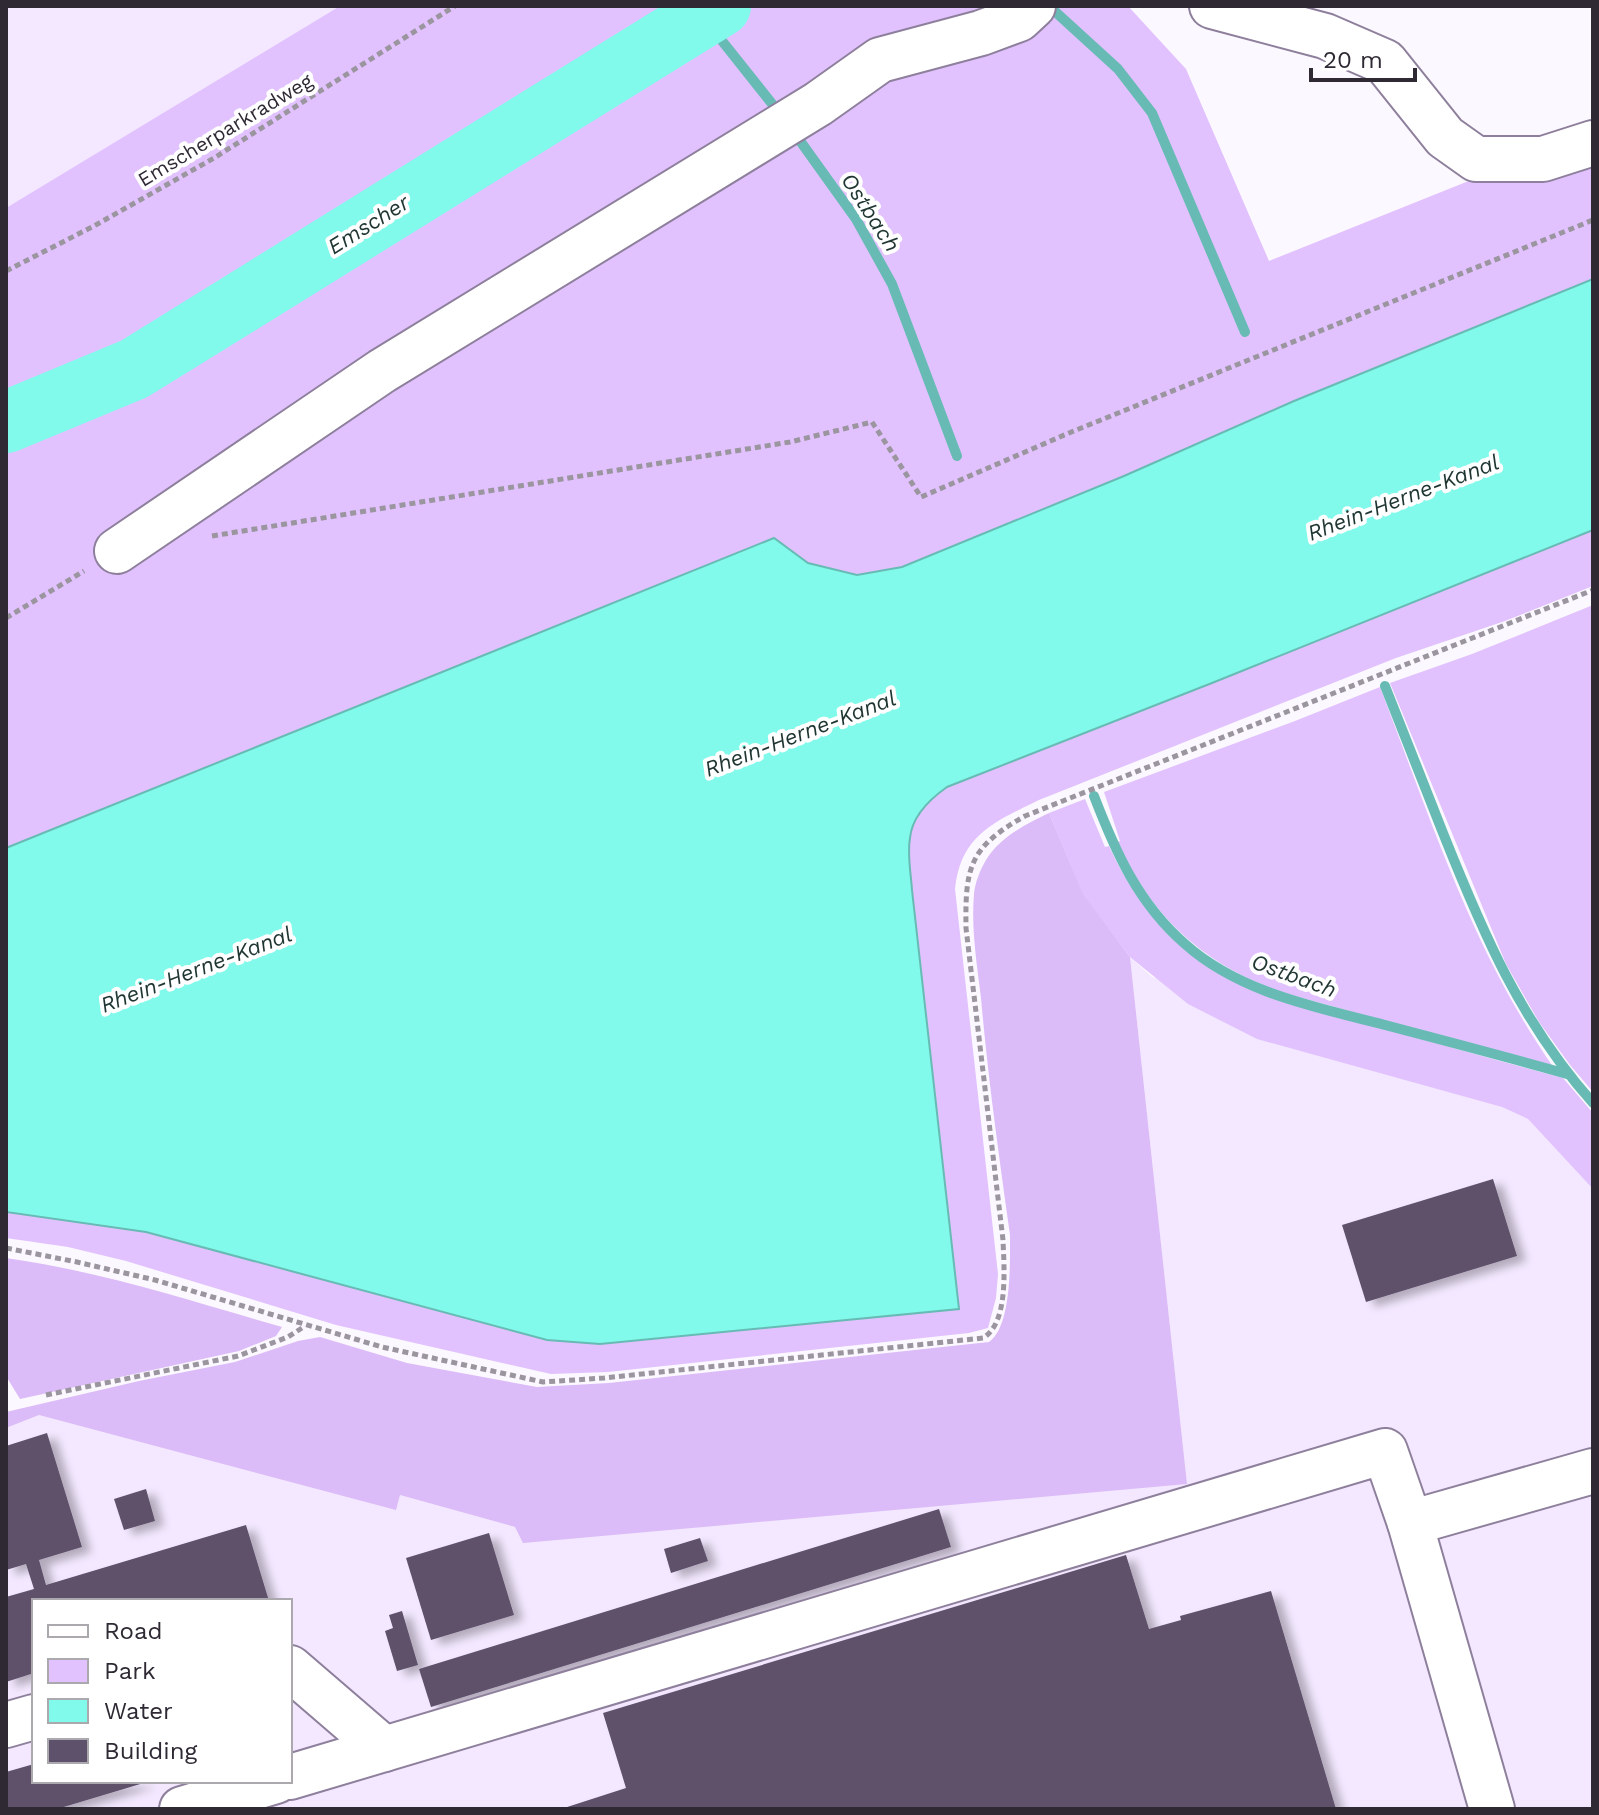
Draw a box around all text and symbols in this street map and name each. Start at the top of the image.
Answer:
scale bar [1311,32,1415,82]
text: 20 m [1323,46,1383,74]
street label: Emscherparkradweg [133,68,317,192]
water label: Ostbach [836,168,905,256]
water label: Emscher [323,189,415,259]
water label: Rhein-Herne-Kanal [1304,449,1503,546]
water label: Rhein-Herne-Kanal [701,685,900,782]
water label: Rhein-Herne-Kanal [97,921,296,1018]
water label: Ostbach [1248,949,1340,1002]
legend [32,1599,292,1783]
text: Road [104,1617,163,1645]
text: Park [104,1657,156,1685]
text: Water [104,1697,173,1725]
text: Building [104,1737,197,1765]

